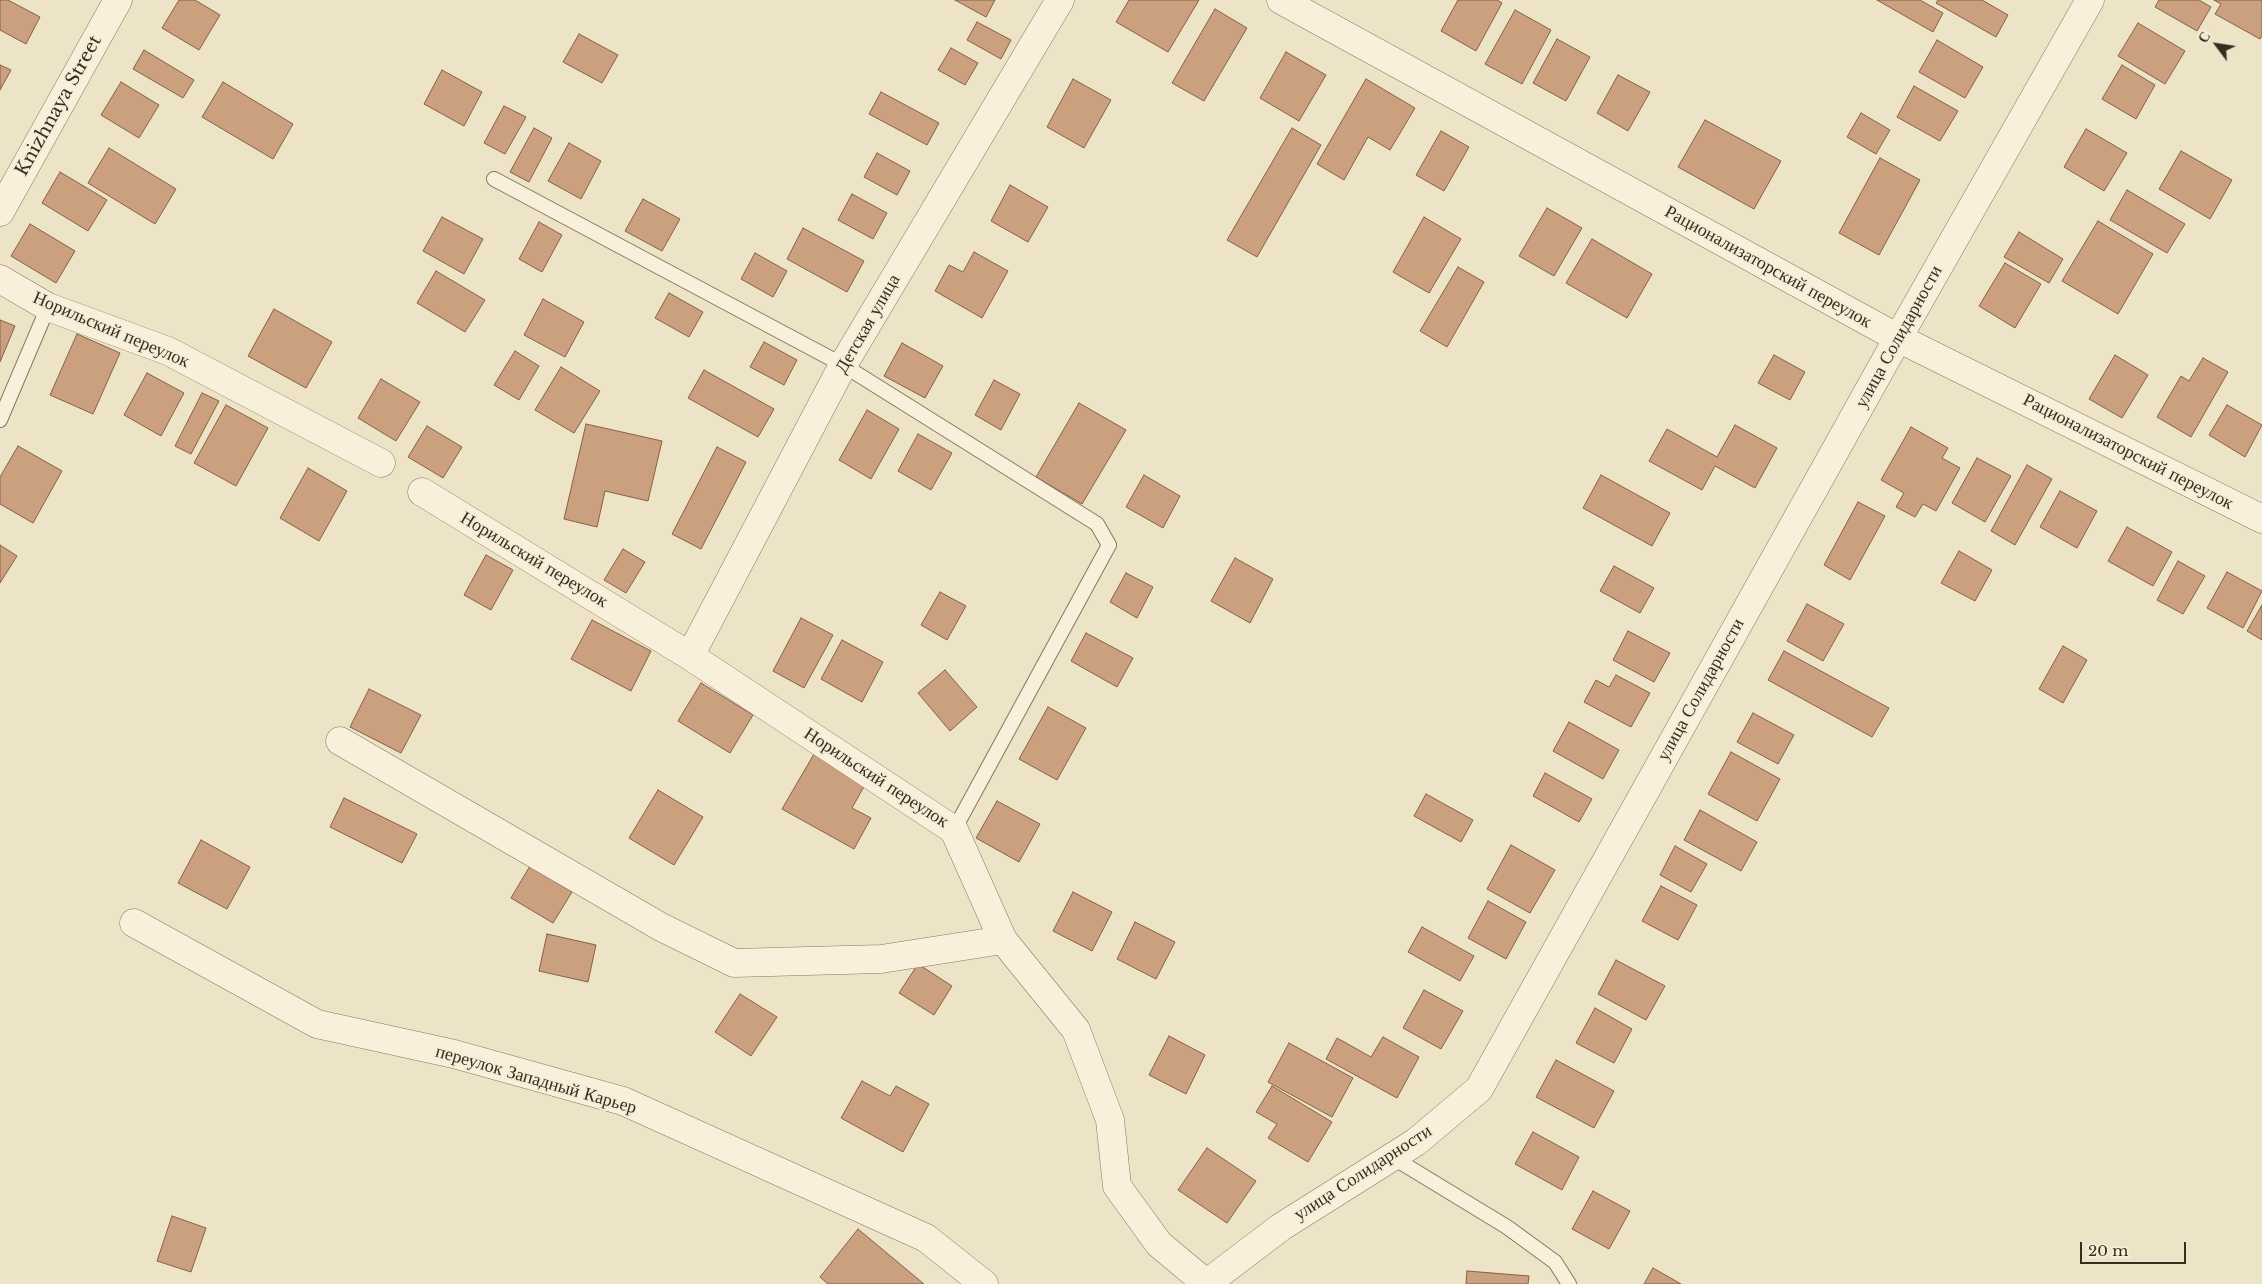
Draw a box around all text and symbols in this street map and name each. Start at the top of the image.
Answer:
north arrow [2192,20,2242,70]
text: С [2194,28,2214,46]
street label: Knizhnaya Street [11,32,107,180]
street label: Рационализаторский переулок [1661,201,1875,333]
street label: улица Солидарности [1851,262,1947,412]
street label: Детская улица [831,271,905,377]
street label: Норильский переулок [29,287,193,373]
street label: Рационализаторский переулок [2019,389,2237,515]
street label: Норильский переулок [456,507,612,613]
street label: улица Солидарности [1653,615,1749,765]
street label: Норильский переулок [800,723,952,833]
street label: переулок Западный Карьер [433,1041,639,1119]
street label: улица Солидарности [1290,1120,1436,1226]
scale bar [2082,1232,2188,1264]
text: 20 m [2088,1241,2128,1260]

